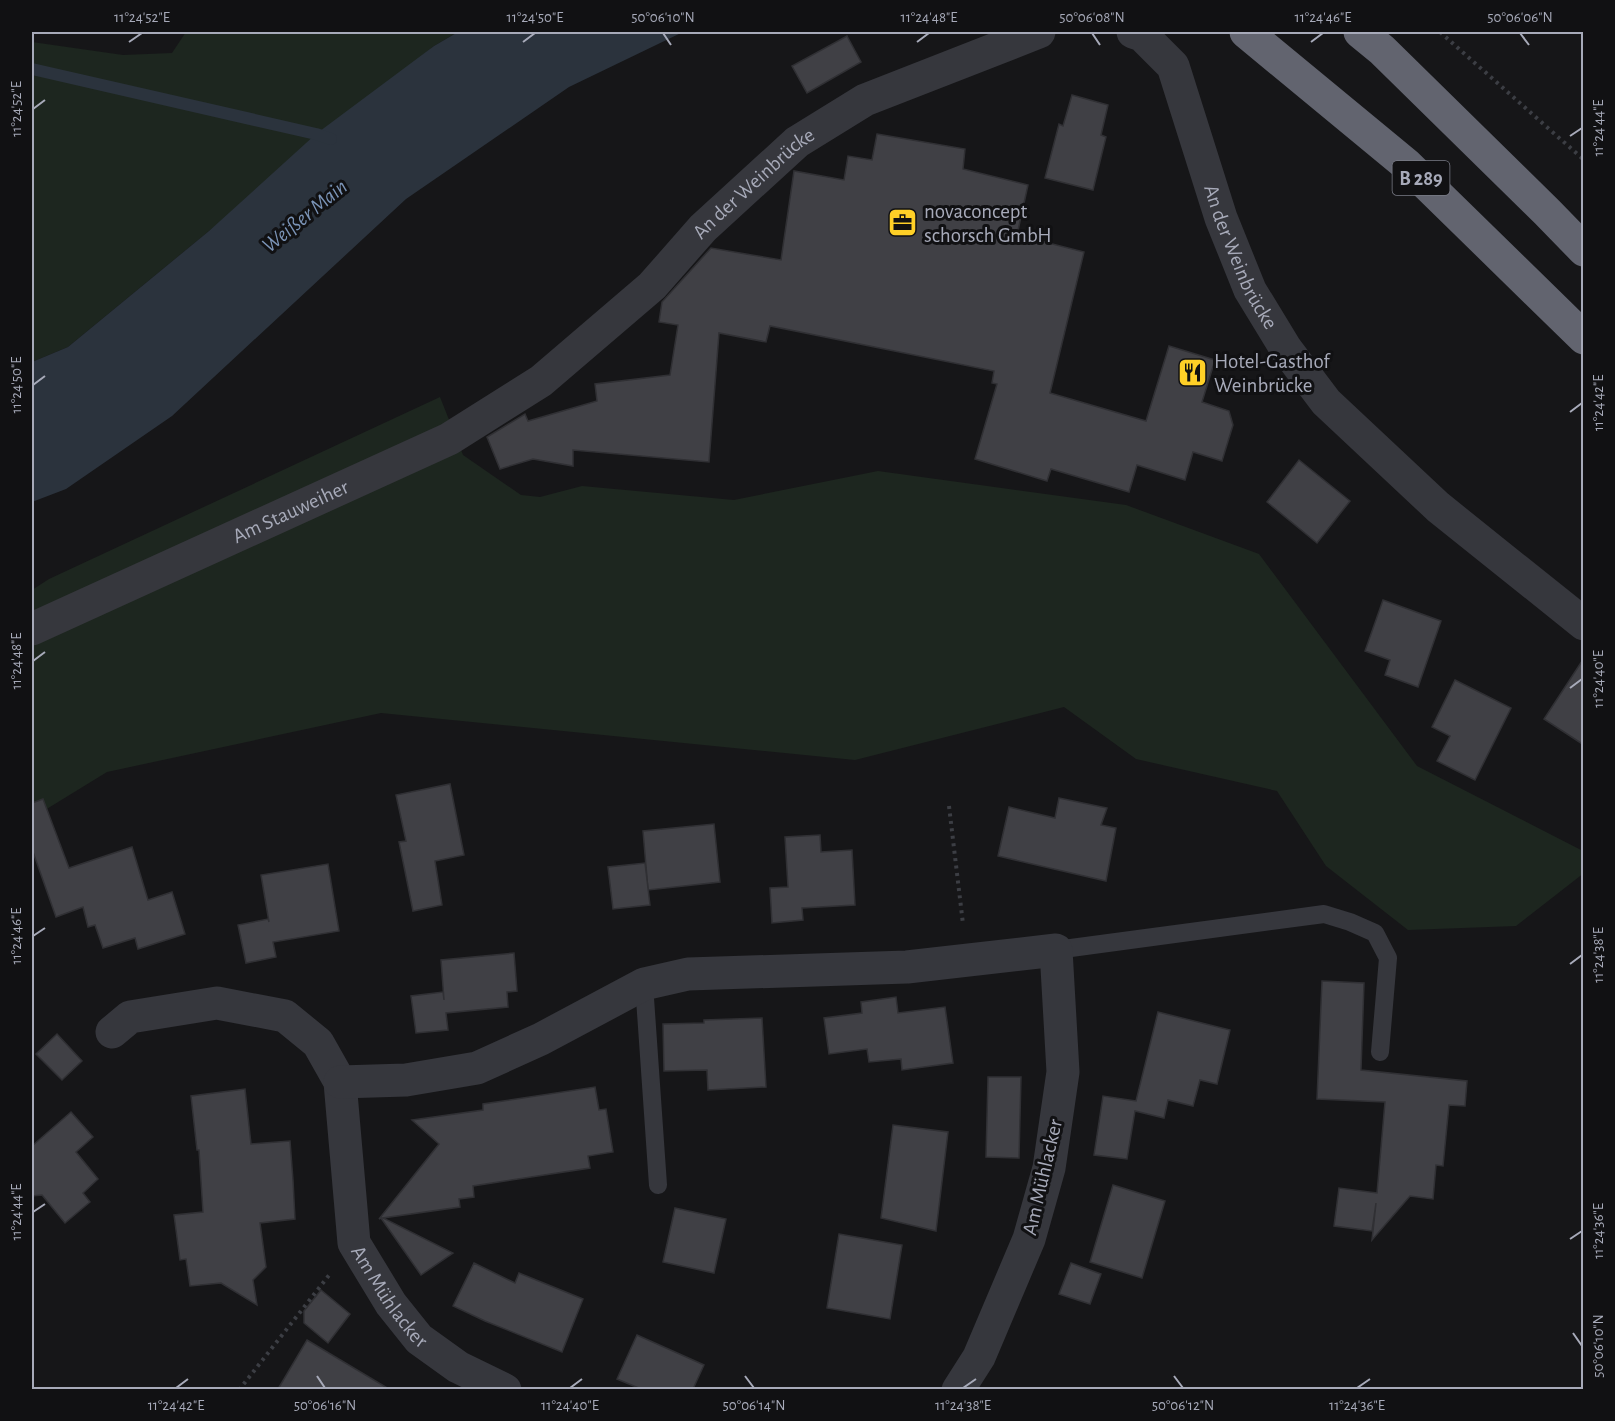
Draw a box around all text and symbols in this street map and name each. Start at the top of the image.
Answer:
text: 11°24'52"E [114,10,170,25]
text: 11°24'50"E [507,10,563,25]
text: 50°06'10"N [631,10,695,25]
text: 11°24'48"E [900,10,958,25]
text: 50°06'08"N [1059,10,1125,25]
text: 11°24'46"E [1295,10,1351,25]
text: 50°06'06"N [1487,10,1553,25]
text: 11°24'52"E [9,81,24,137]
text: 11°24'44"E [1591,99,1606,157]
street label: An der Weinbrücke [689,124,818,243]
road number: B 289 [1392,161,1450,195]
water label: Weißer Main [258,175,351,257]
street label: An der Weinbrücke [1200,182,1281,333]
place label: novaconcept schorsch GmbH [924,201,1052,246]
office icon: novaconcept schorsch GmbH [887,207,919,239]
place label: Hotel-Gasthof Weinbrücke [1214,351,1331,396]
text: 11°24'50"E [9,357,24,413]
restaurant icon: Hotel-Gasthof Weinbrücke [1177,357,1209,389]
text: 11°24'42"E [1591,375,1606,431]
street label: Am Stauweiher [229,476,352,547]
text: 11°24'48"E [9,632,24,690]
text: 11°24'40"E [1591,650,1606,708]
text: 11°24'46"E [9,908,24,964]
text: 11°24'38"E [1591,927,1606,983]
street label: Am Mühlacker [1019,1117,1066,1237]
text: 11°24'44"E [9,1183,24,1241]
text: 11°24'36"E [1591,1203,1606,1259]
street label: Am Mühlacker [347,1242,431,1352]
text: 50°06'10"N [1591,1314,1606,1378]
text: 11°24'42"E [148,1398,204,1413]
text: 50°06'16"N [294,1398,356,1413]
text: 11°24'40"E [541,1398,599,1413]
text: 50°06'14"N [723,1398,785,1413]
text: 11°24'38"E [935,1398,991,1413]
text: 50°06'12"N [1152,1398,1214,1413]
text: 11°24'36"E [1329,1398,1385,1413]

